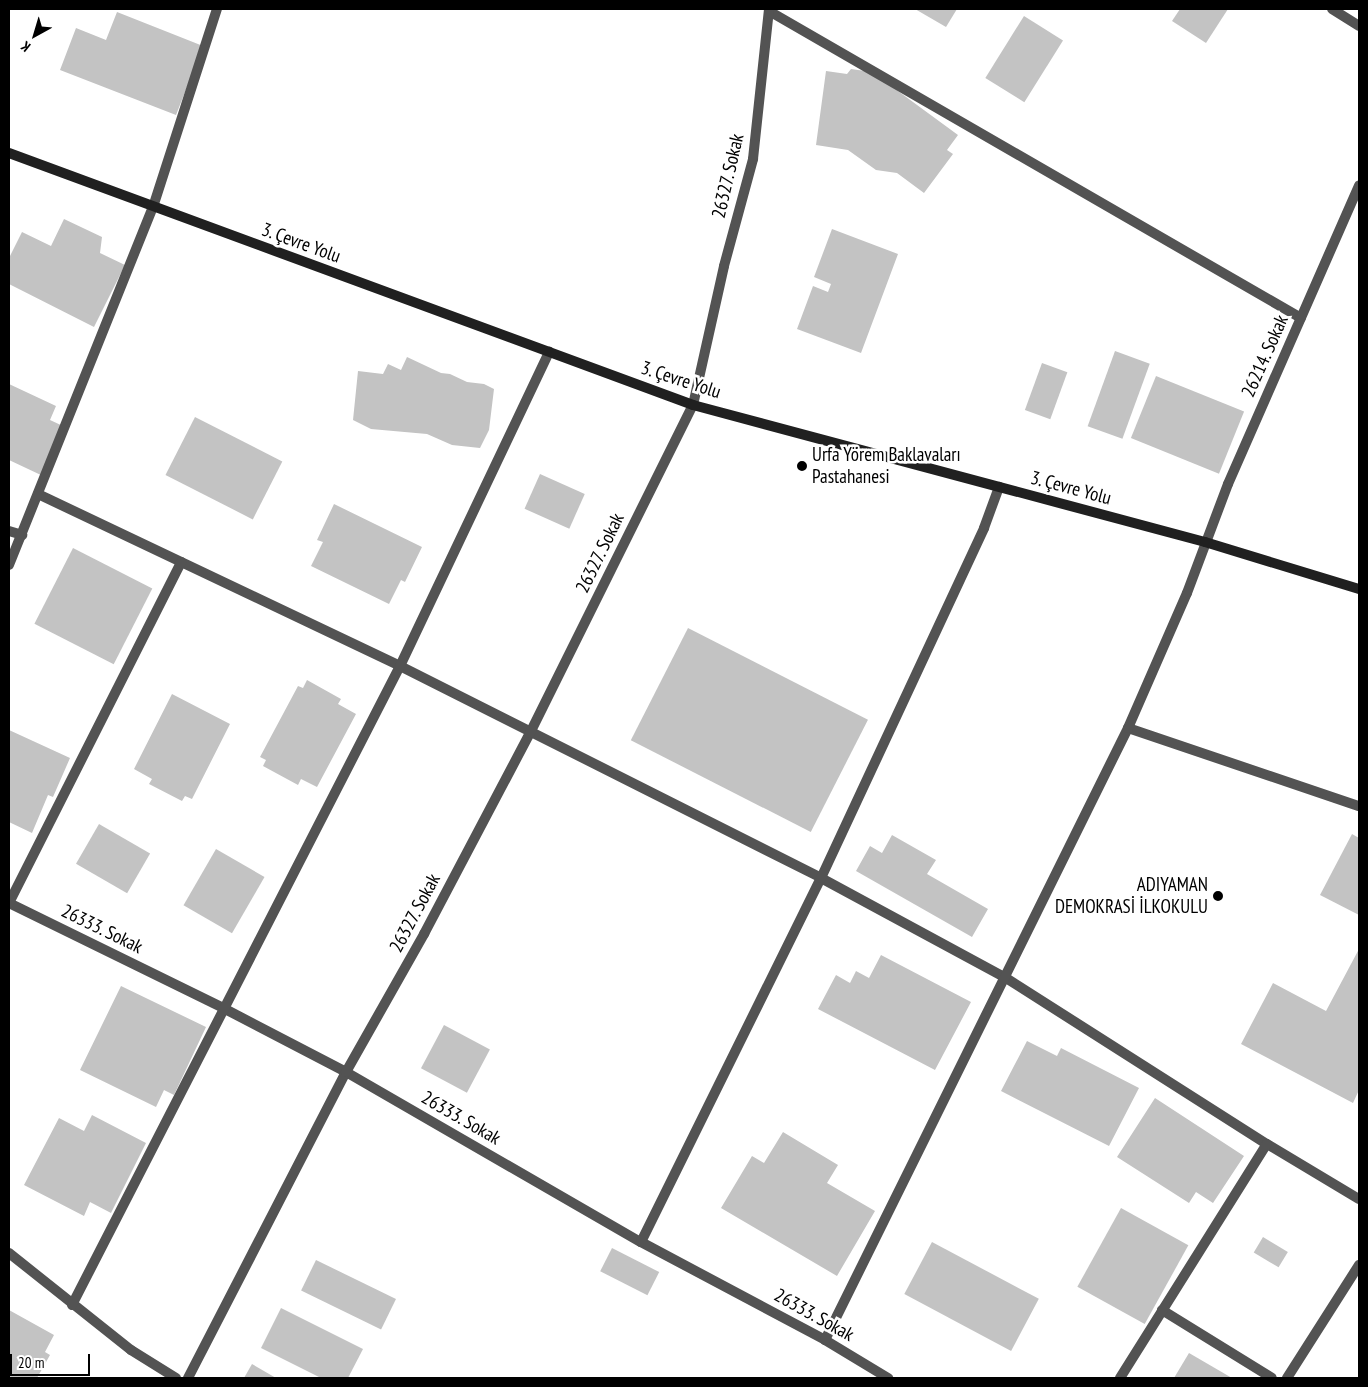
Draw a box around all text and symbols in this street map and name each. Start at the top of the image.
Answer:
north arrow [10,10,60,60]
text: K [17,37,34,56]
street label: 26327. Sokak [707,131,749,221]
street label: 3. Çevre Yolu [258,218,344,268]
street label: 26214. Sokak [1237,311,1293,401]
street label: 3. Çevre Yolu [637,356,725,404]
place label: Urfa Yörem Baklavaları Pastahanesi [812,444,961,488]
marker: Urfa Yörem Baklavaları Pastahanesi [796,460,808,472]
street label: 3. Çevre Yolu [1027,466,1115,510]
street label: 26327. Sokak [571,509,629,597]
street label: 26327. Sokak [384,869,446,957]
place label: ADIYAMAN DEMOKRASİ İLKOKULU [1055,874,1208,918]
marker: ADIYAMAN DEMOKRASİ İLKOKULU [1212,890,1224,902]
street label: 26333. Sokak [57,899,147,959]
street label: 26333. Sokak [417,1086,505,1150]
street label: 26333. Sokak [770,1283,858,1347]
scale bar [12,1344,92,1376]
text: 20 m [18,1353,44,1372]

